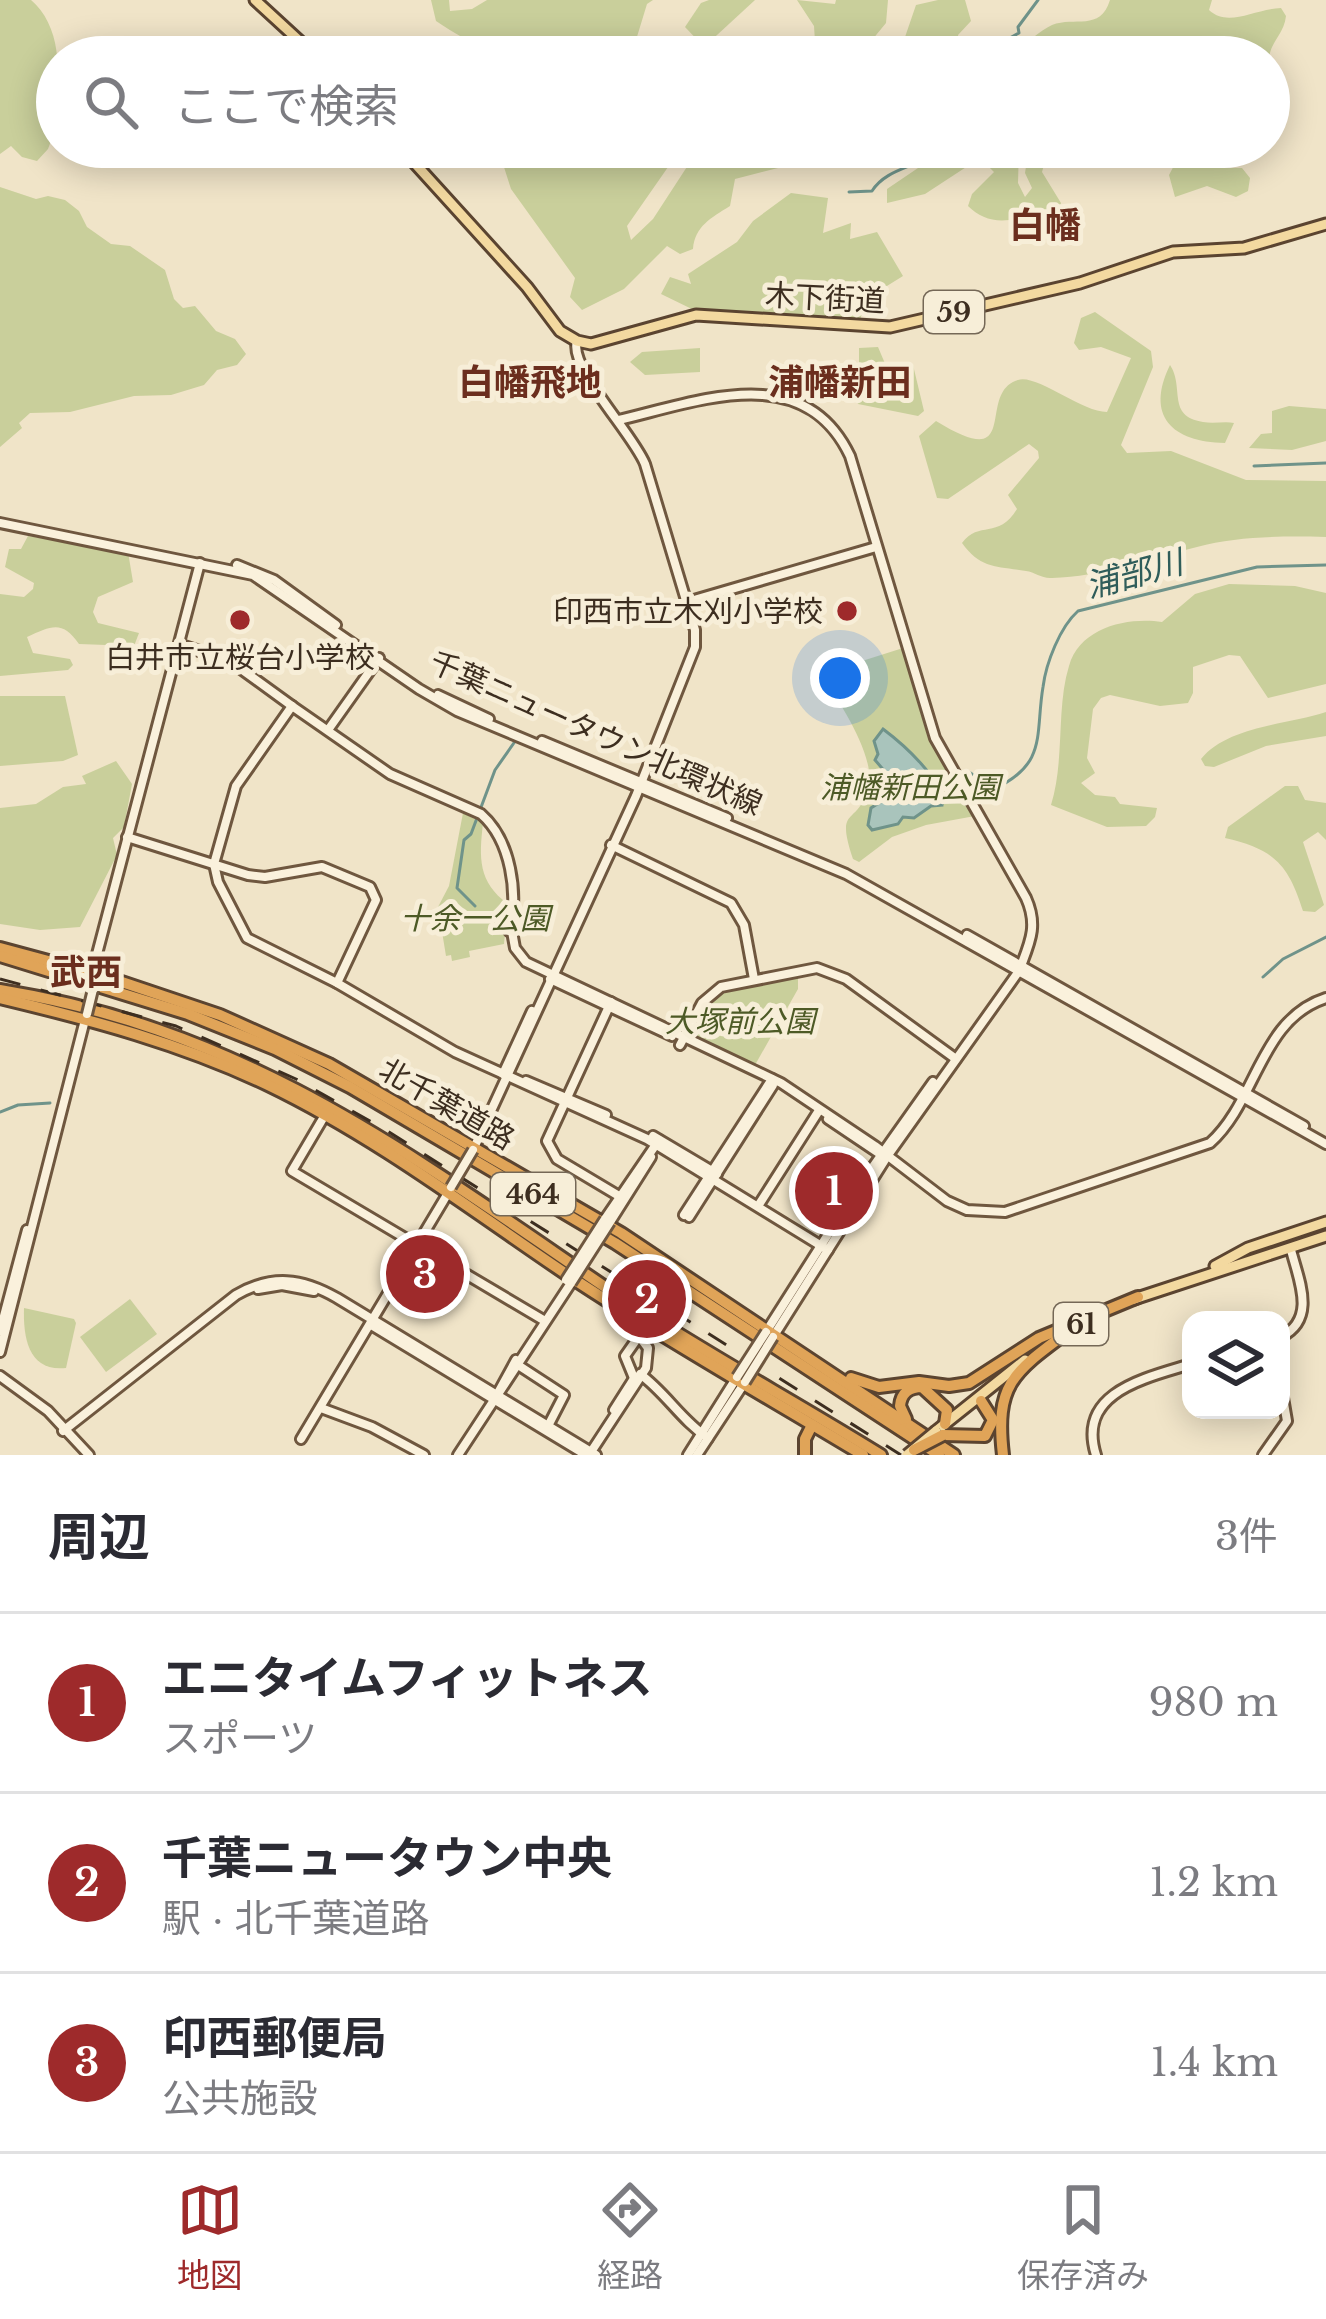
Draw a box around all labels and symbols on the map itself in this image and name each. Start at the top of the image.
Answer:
district label: 白幡 [1009,203,1081,248]
street label: 木下街道 [764,276,886,320]
road number: 59 [924,291,984,333]
district label: 白幡飛地 [458,360,602,405]
district label: 浦幡新田 [768,360,912,405]
water label: 浦部川 [1081,541,1190,607]
place label: 印西市立木刈小学校 [553,593,823,630]
marker: 印西市立木刈小学校 [834,598,860,624]
marker: 白井市立桜台小学校 [227,607,253,633]
place label: 白井市立桜台小学校 [105,639,375,676]
street label: 千葉ニュータウン北環状線 [424,643,768,823]
your location [810,648,870,708]
park label: 浦幡新田公園 [820,769,1004,806]
park label: 十余一公園 [400,900,554,937]
district label: 武西 [50,950,122,995]
park label: 大塚前公園 [665,1003,819,1040]
street label: 北千葉道路 [373,1050,521,1158]
pin: 1 [795,1146,873,1236]
road number: 464 [491,1173,575,1215]
pin: 3 [386,1229,464,1319]
pin: 2 [608,1254,686,1344]
road number: 61 [1054,1303,1108,1345]

